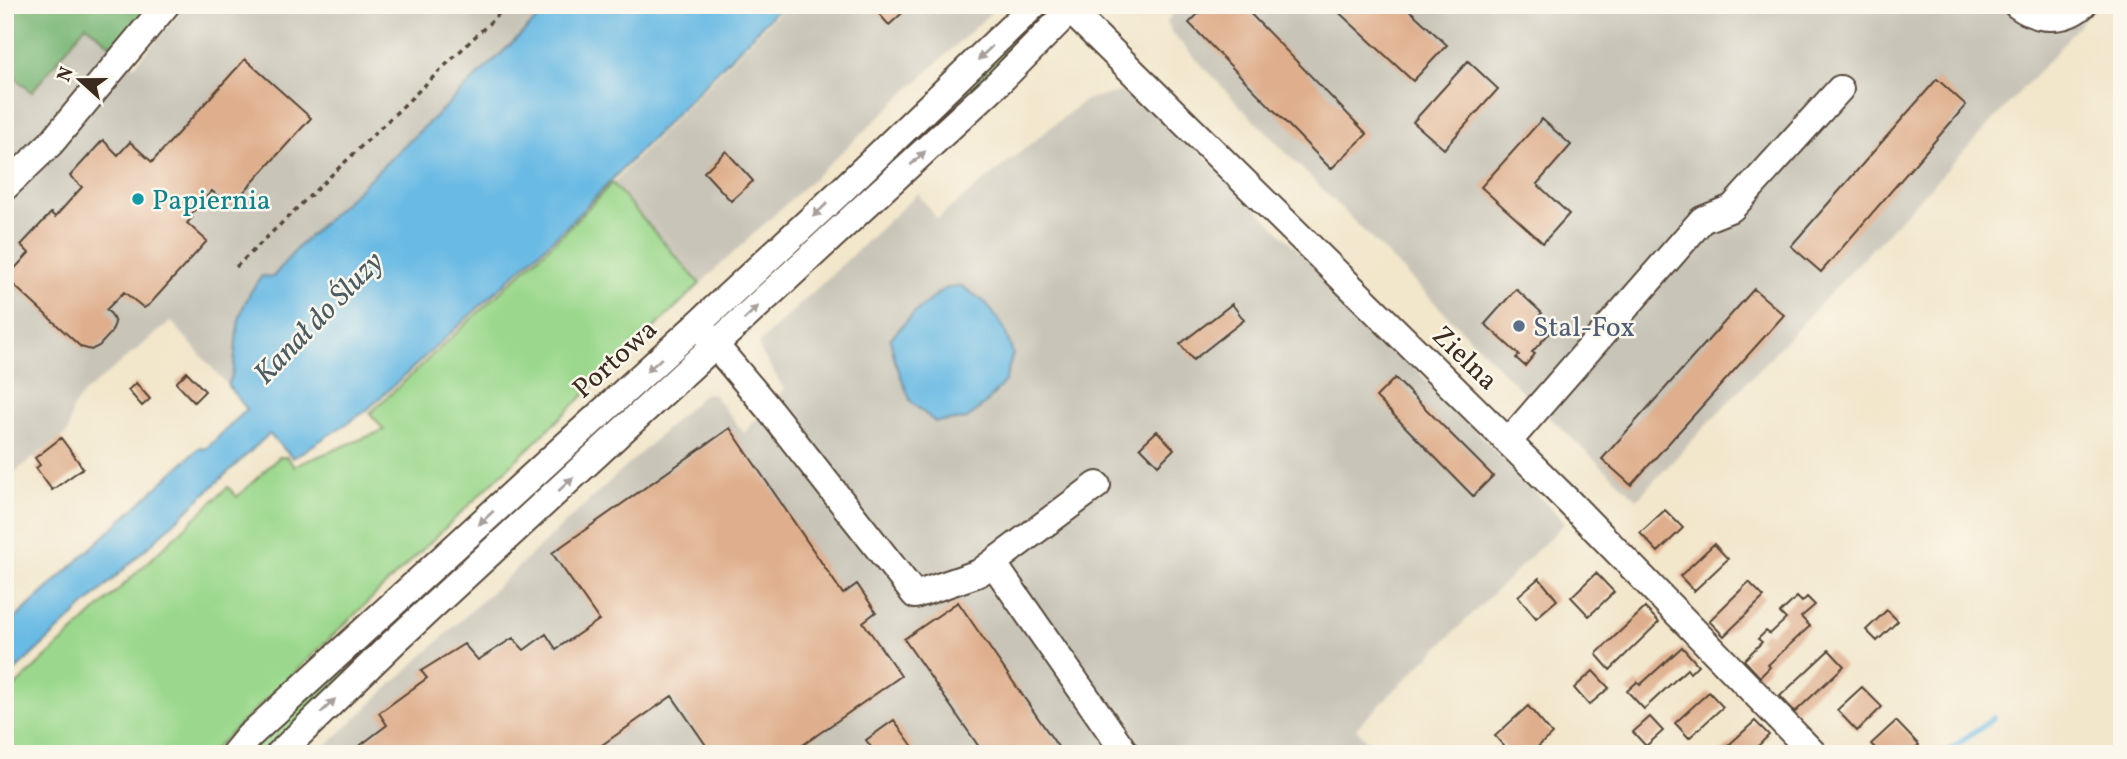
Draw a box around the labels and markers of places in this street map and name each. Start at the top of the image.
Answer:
place label: Papiernia [152,182,271,221]
marker: Papiernia [130,191,146,207]
place label: Stal-Fox [1533,309,1635,348]
marker: Stal-Fox [1511,318,1527,334]

